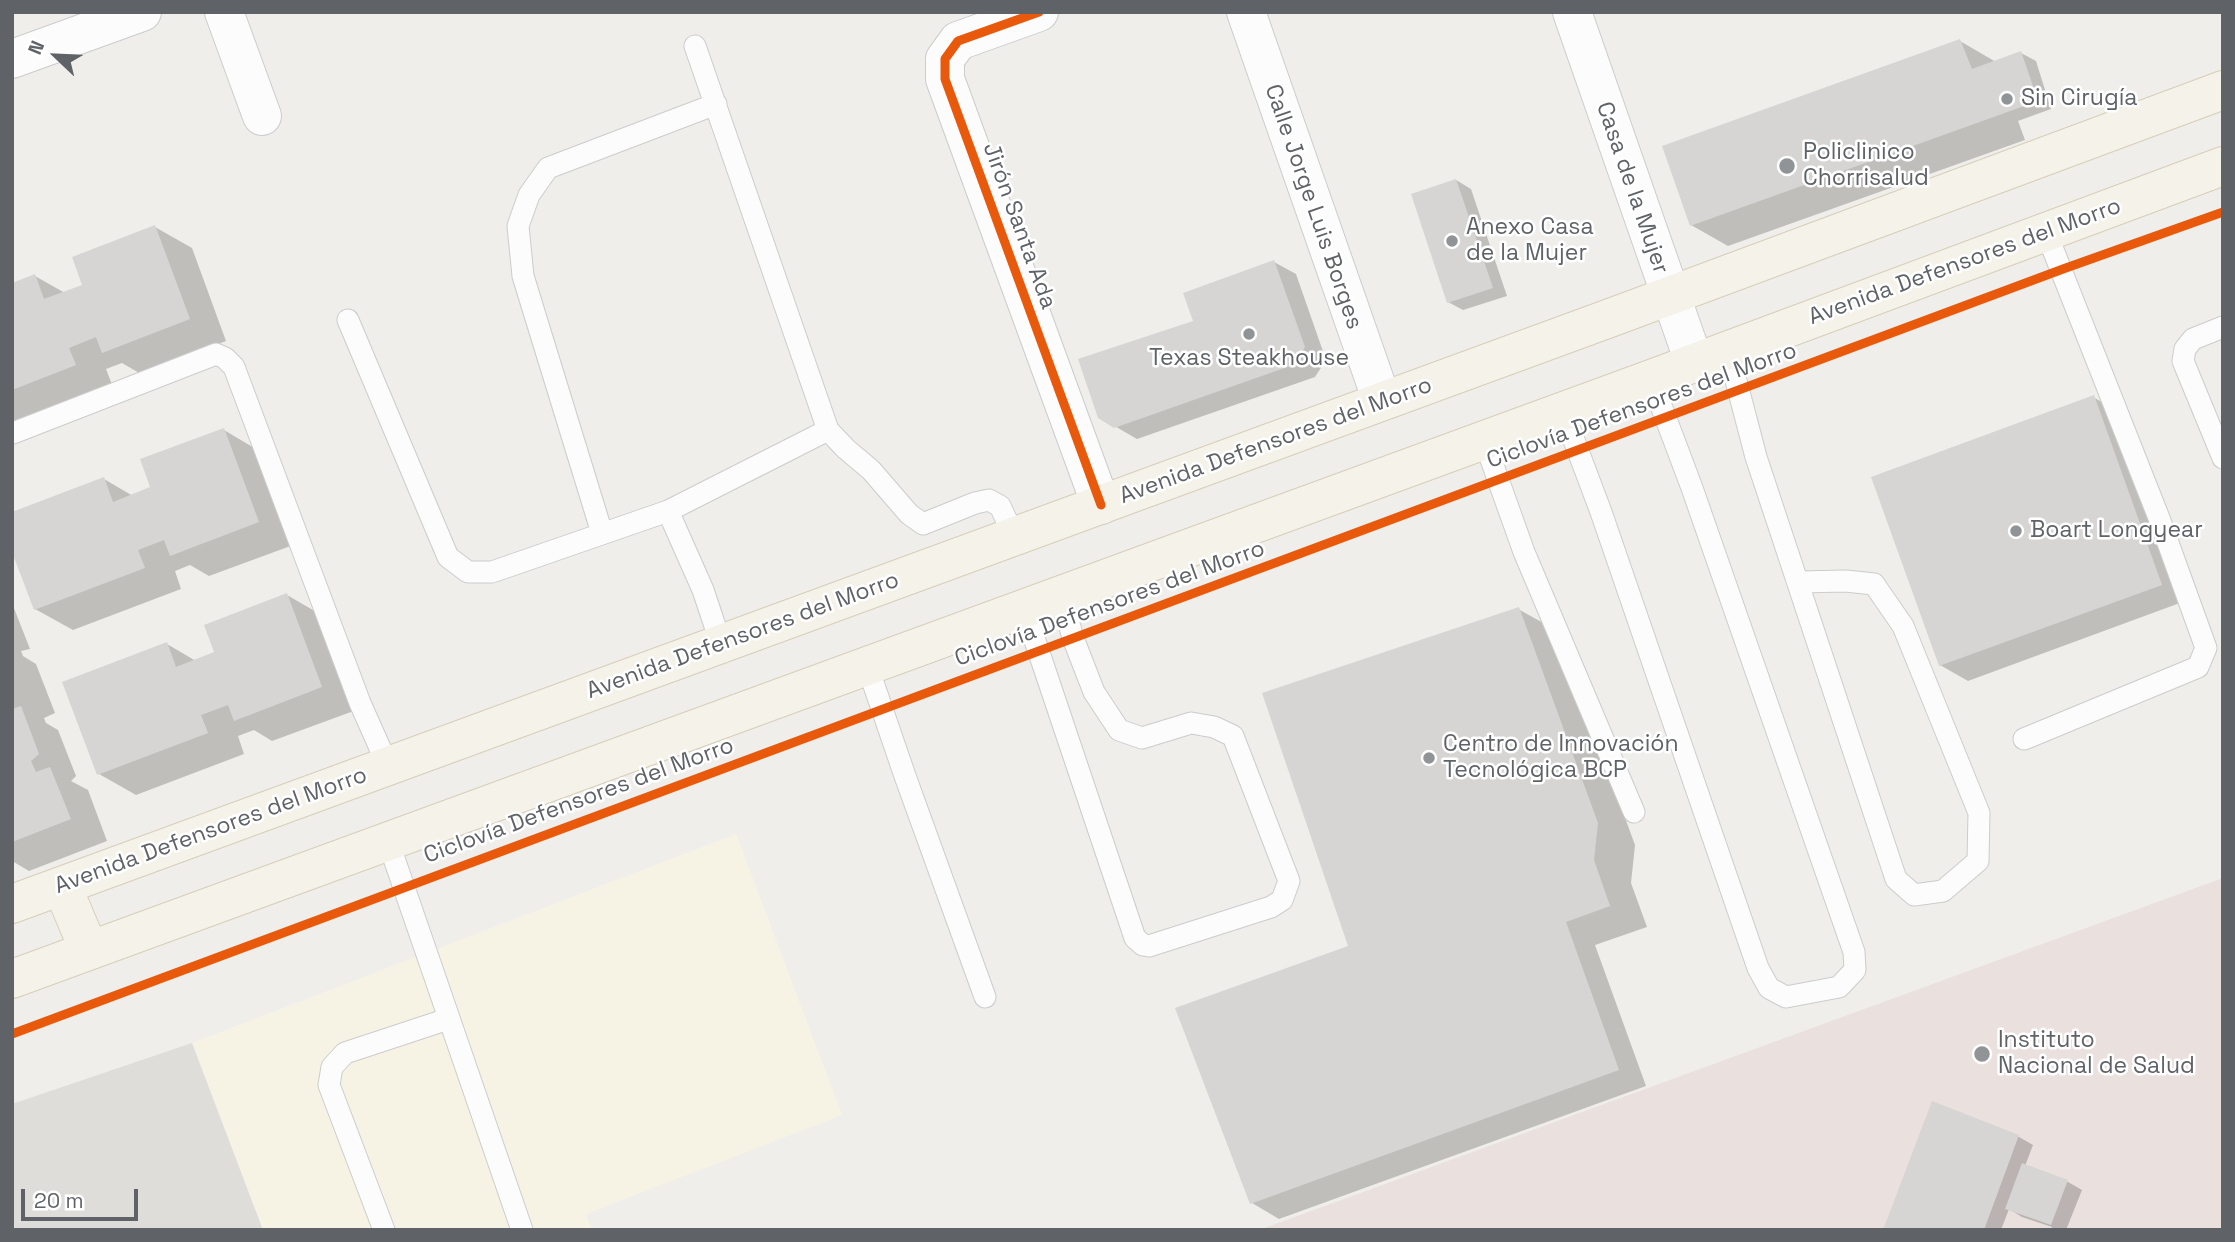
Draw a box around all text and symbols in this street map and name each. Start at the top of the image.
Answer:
north arrow [21,21,91,91]
text: N [22,37,50,58]
street label: Calle Jorge Luis Borges [1258,81,1368,333]
place label: Sin Cirugía [2021,85,2138,113]
marker: Sin Cirugía [1999,91,2015,107]
street label: Casa de la Mujer [1590,98,1674,278]
street label: Jirón Santa Ada [976,139,1062,313]
place label: Policlinico Chorrisalud [1803,139,1929,193]
marker: Policlinico Chorrisalud [1777,156,1797,176]
street label: Avenida Defensores del Morro [1805,193,2125,331]
place label: Anexo Casa de la Mujer [1466,214,1594,268]
marker: Anexo Casa de la Mujer [1444,233,1460,249]
marker: Texas Steakhouse [1241,326,1257,342]
street label: Ciclovía Defensores del Morro [1483,337,1801,475]
place label: Texas Steakhouse [1149,345,1349,373]
street label: Avenida Defensores del Morro [1116,372,1436,510]
place label: Boart Longyear [2030,517,2203,545]
marker: Boart Longyear [2008,523,2024,539]
street label: Ciclovía Defensores del Morro [951,535,1269,673]
street label: Avenida Defensores del Morro [583,567,903,705]
place label: Centro de Innovación Tecnológica BCP [1443,731,1679,785]
street label: Ciclovía Defensores del Morro [420,732,738,870]
marker: Centro de Innovación Tecnológica BCP [1421,750,1437,766]
street label: Avenida Defensores del Morro [51,762,371,900]
place label: Instituto Nacional de Salud [1998,1027,2195,1081]
marker: Instituto Nacional de Salud [1972,1044,1992,1064]
scale bar [24,1176,142,1220]
text: 20 m [34,1187,84,1214]

